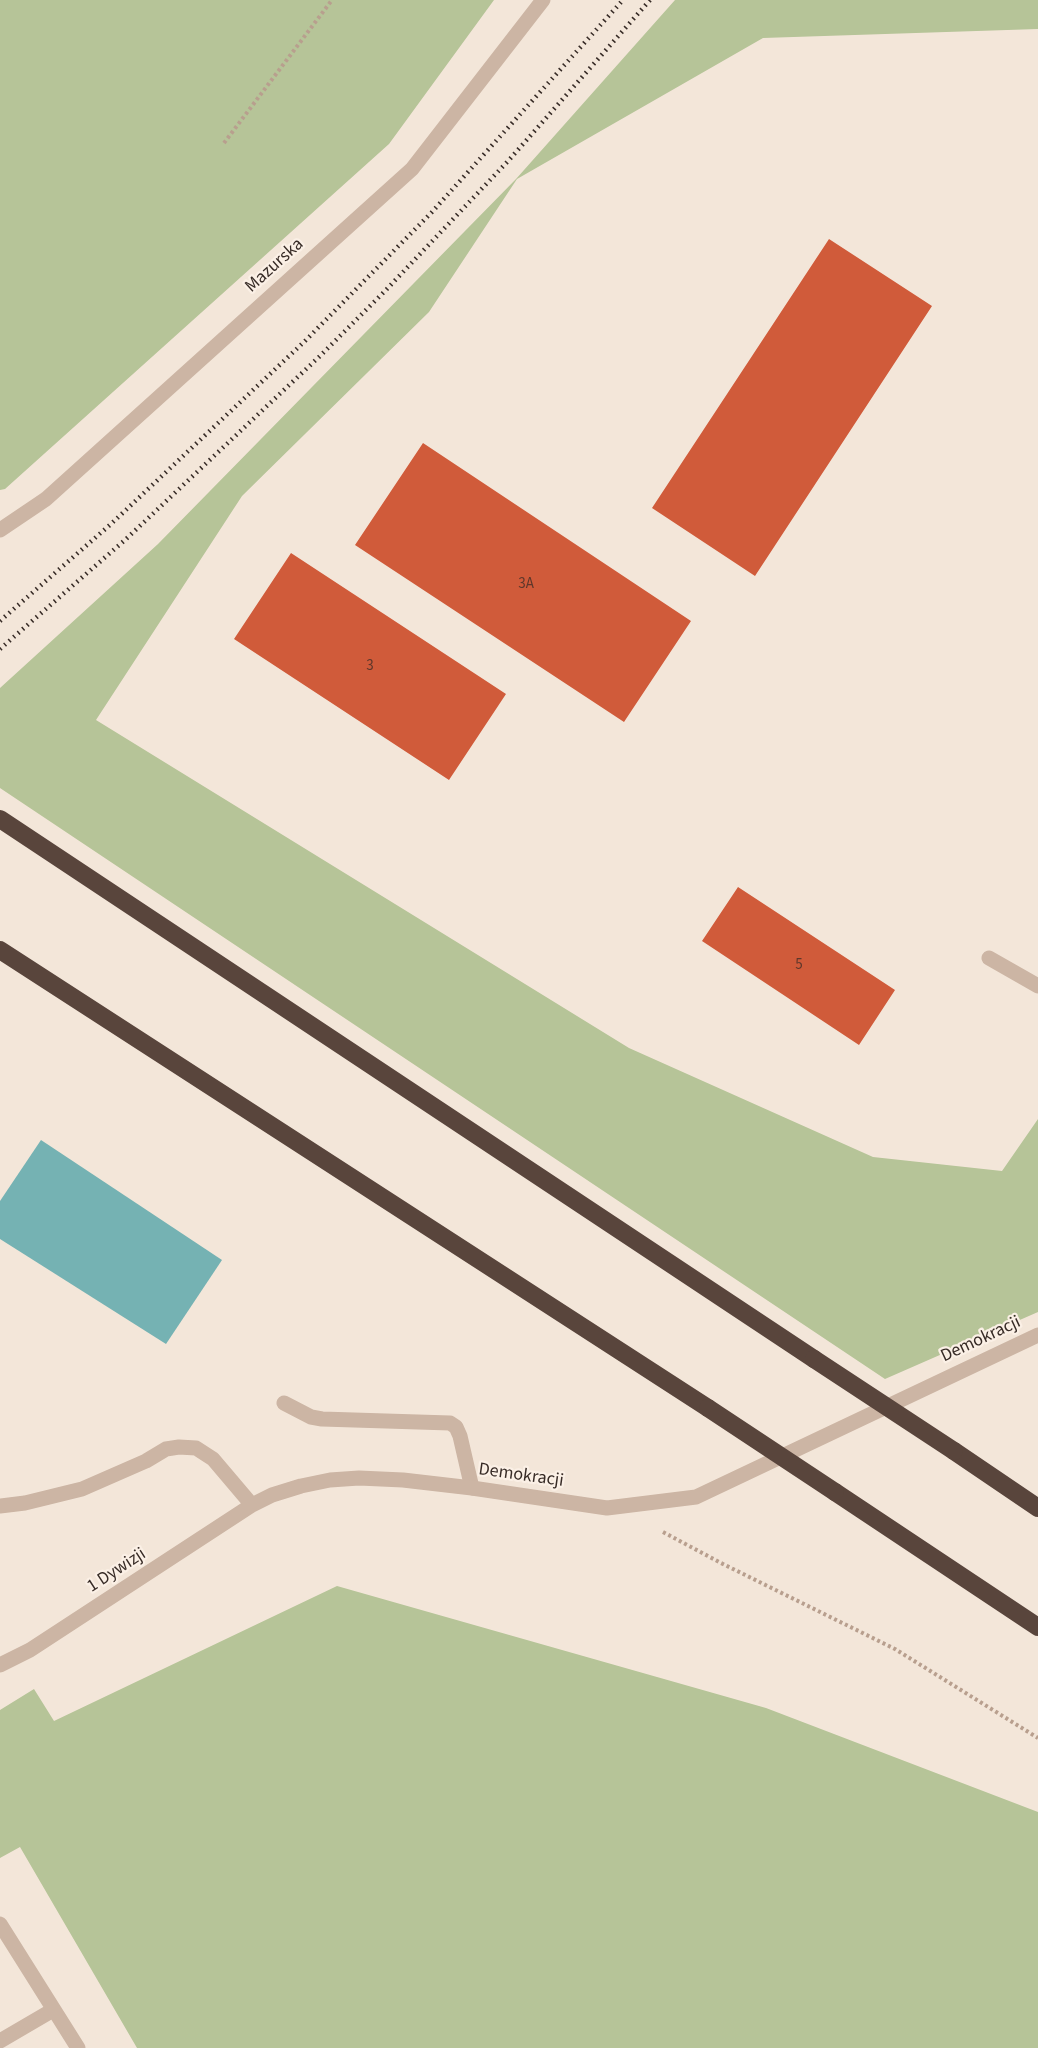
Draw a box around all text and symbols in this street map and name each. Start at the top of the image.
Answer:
street label: Mazurska [241,234,309,298]
house number: 3A [518,576,534,594]
house number: 3 [366,658,374,676]
house number: 5 [795,957,803,975]
street label: Demokracji [938,1312,1024,1368]
street label: Demokracji [477,1459,565,1493]
street label: 1 Dywizji [83,1544,151,1598]

